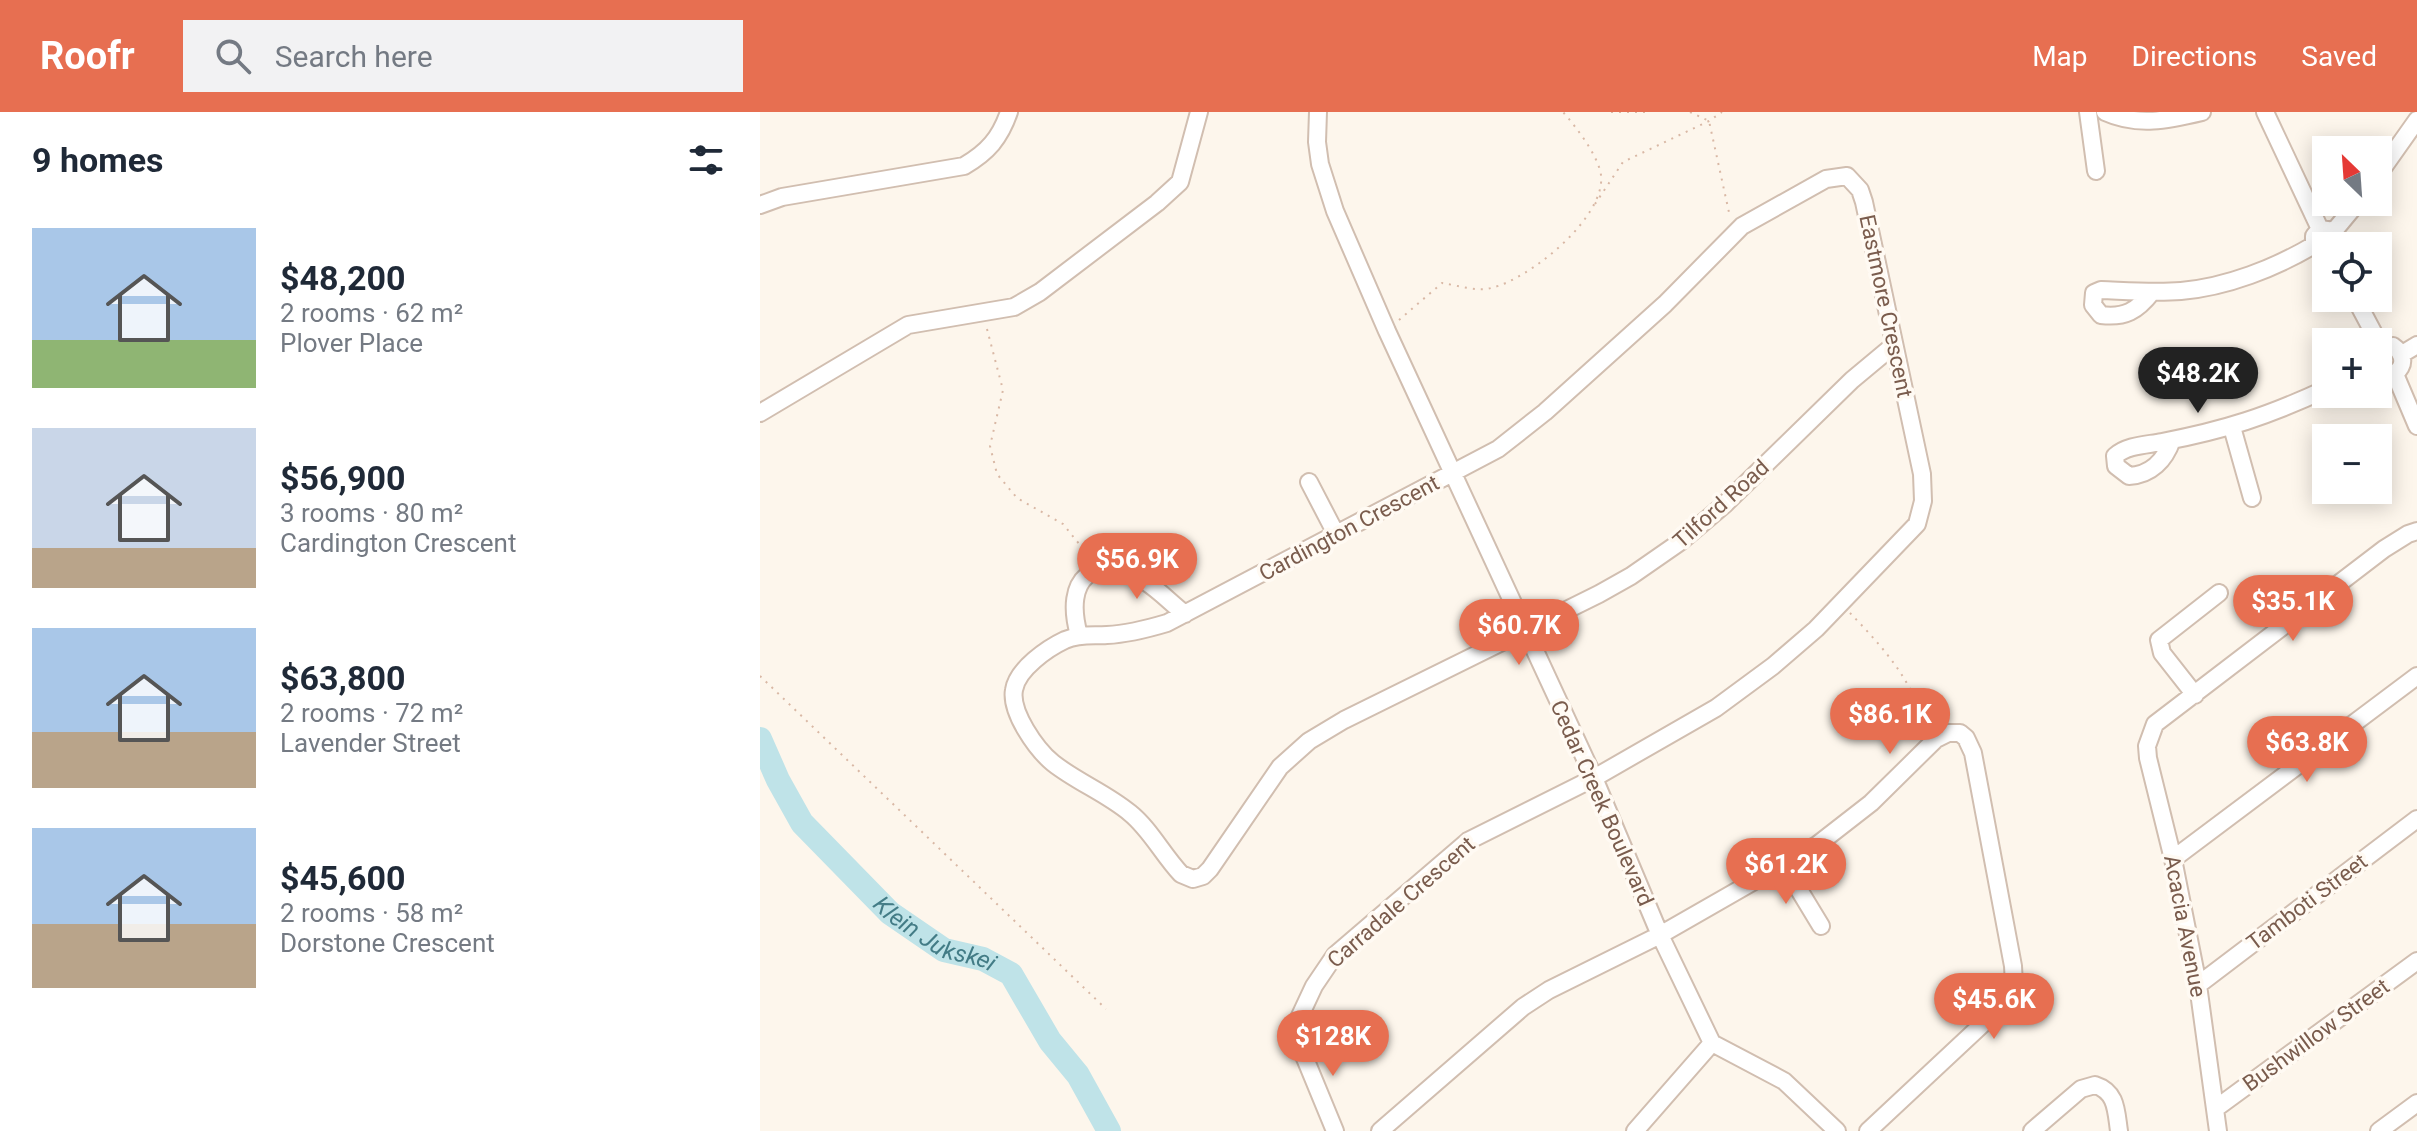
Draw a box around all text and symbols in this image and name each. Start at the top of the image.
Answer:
search box [183,20,743,92]
text: Roofr [40,34,135,78]
icon: search [211,34,255,78]
text: Search here [275,39,433,74]
text: Map [2032,40,2088,73]
text: Directions [2132,40,2257,73]
text: Saved [2301,40,2377,73]
north arrow [2312,136,2392,216]
map controls [2312,136,2392,504]
icon: filters [684,138,728,182]
text: 9 homes [32,140,163,180]
street label: Eastmore Crescent [1854,212,1918,400]
button: locate [2312,232,2392,312]
text: $48,200 [280,258,405,298]
icon: home [96,260,192,356]
text: 2 rooms · 62 m² [280,298,463,328]
text: Plover Place [280,328,423,358]
button: + [2312,328,2392,408]
pin: $48.2K [2133,347,2263,415]
text: $48.2K [2156,358,2240,388]
button: − [2312,424,2392,504]
street label: Tilford Road [1668,455,1774,553]
text: $56,900 [280,458,405,498]
icon: home [96,460,192,556]
street label: Cardington Crescent [1255,470,1443,586]
text: 3 rooms · 80 m² [280,498,463,528]
text: Cardington Crescent [280,528,516,558]
pin: $56.9K [1072,533,1202,601]
text: $56.9K [1095,544,1179,574]
pin: $35.1K [2228,575,2358,643]
text: $35.1K [2251,586,2335,616]
pin: $60.7K [1454,599,1584,667]
text: $60.7K [1477,610,1561,640]
text: $63,800 [280,658,405,698]
icon: home [96,660,192,756]
pin: $86.1K [1825,688,1955,756]
street label: Cedar Creek Boulevard [1545,696,1659,910]
text: 2 rooms · 72 m² [280,698,463,728]
text: $86.1K [1848,699,1932,729]
pin: $63.8K [2242,716,2372,784]
text: $63.8K [2265,727,2349,757]
text: Lavender Street [280,728,461,758]
street label: Carradale Crescent [1322,831,1480,973]
pin: $61.2K [1721,838,1851,906]
text: $61.2K [1744,849,1828,879]
street label: Tamboti Street [2242,849,2372,955]
street label: Acacia Avenue [2159,853,2211,999]
text: $45,600 [280,858,405,898]
icon: home [96,860,192,956]
water label: Klein Jukskei [867,890,1001,977]
text: 2 rooms · 58 m² [280,898,463,928]
text: Dorstone Crescent [280,928,495,958]
pin: $45.6K [1929,973,2059,1041]
street label: Bushwillow Street [2238,974,2394,1096]
text: $45.6K [1952,984,2036,1014]
pin: $128K [1277,1010,1389,1078]
text: $128K [1295,1021,1371,1051]

